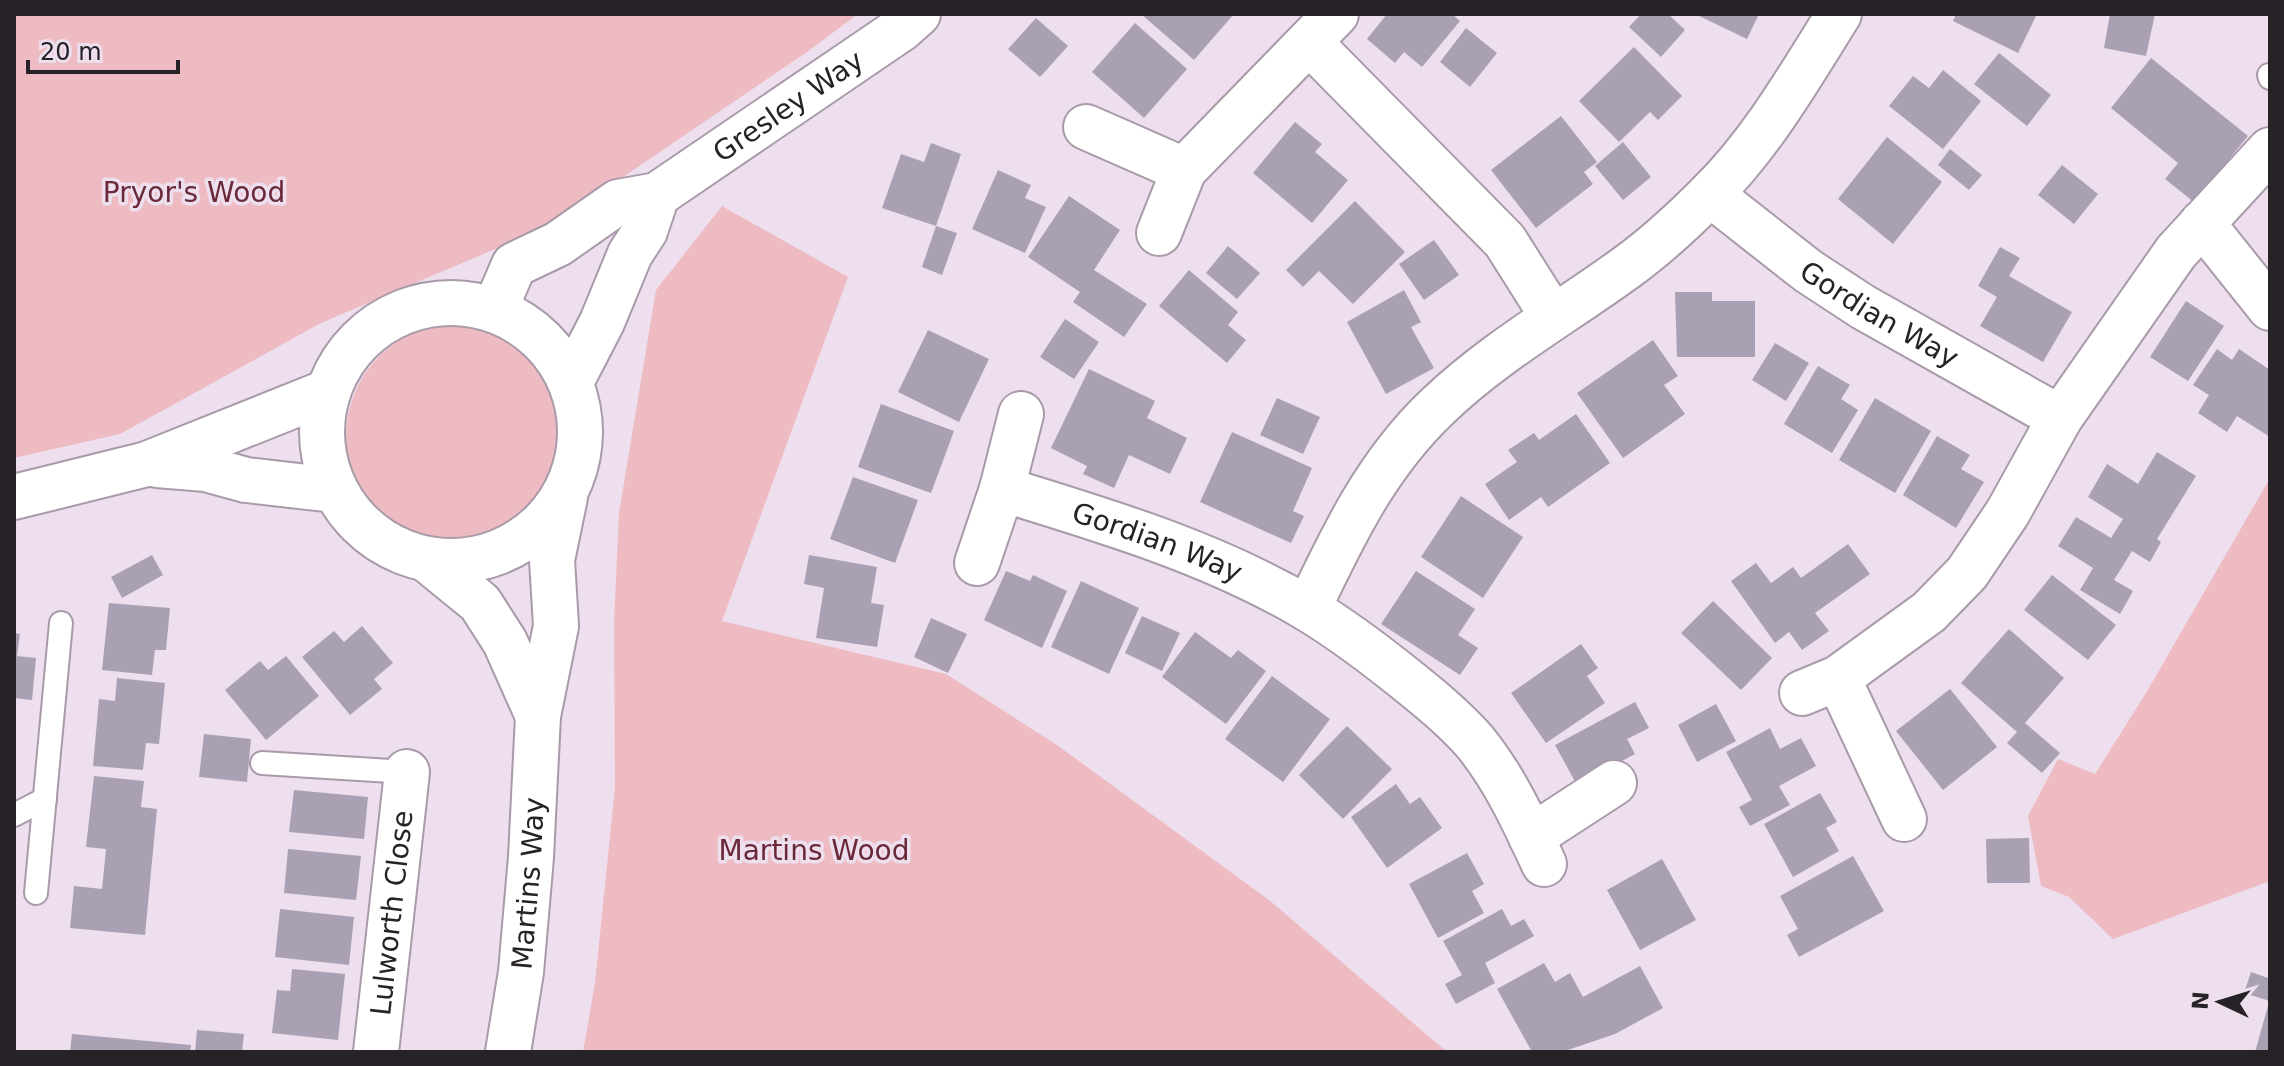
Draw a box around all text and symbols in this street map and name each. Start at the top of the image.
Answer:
scale bar [28,24,178,74]
text: 20 m [40,38,102,66]
street label: Gresley Way [707,44,870,169]
park label: Pryor's Wood [103,176,285,209]
street label: Gordian Way [1794,254,1964,374]
street label: Gordian Way [1068,496,1247,589]
street label: Martins Way [505,796,551,971]
street label: Lulworth Close [364,809,420,1017]
park label: Martins Wood [719,834,909,867]
north arrow [2180,962,2260,1042]
text: N [2187,991,2214,1011]

